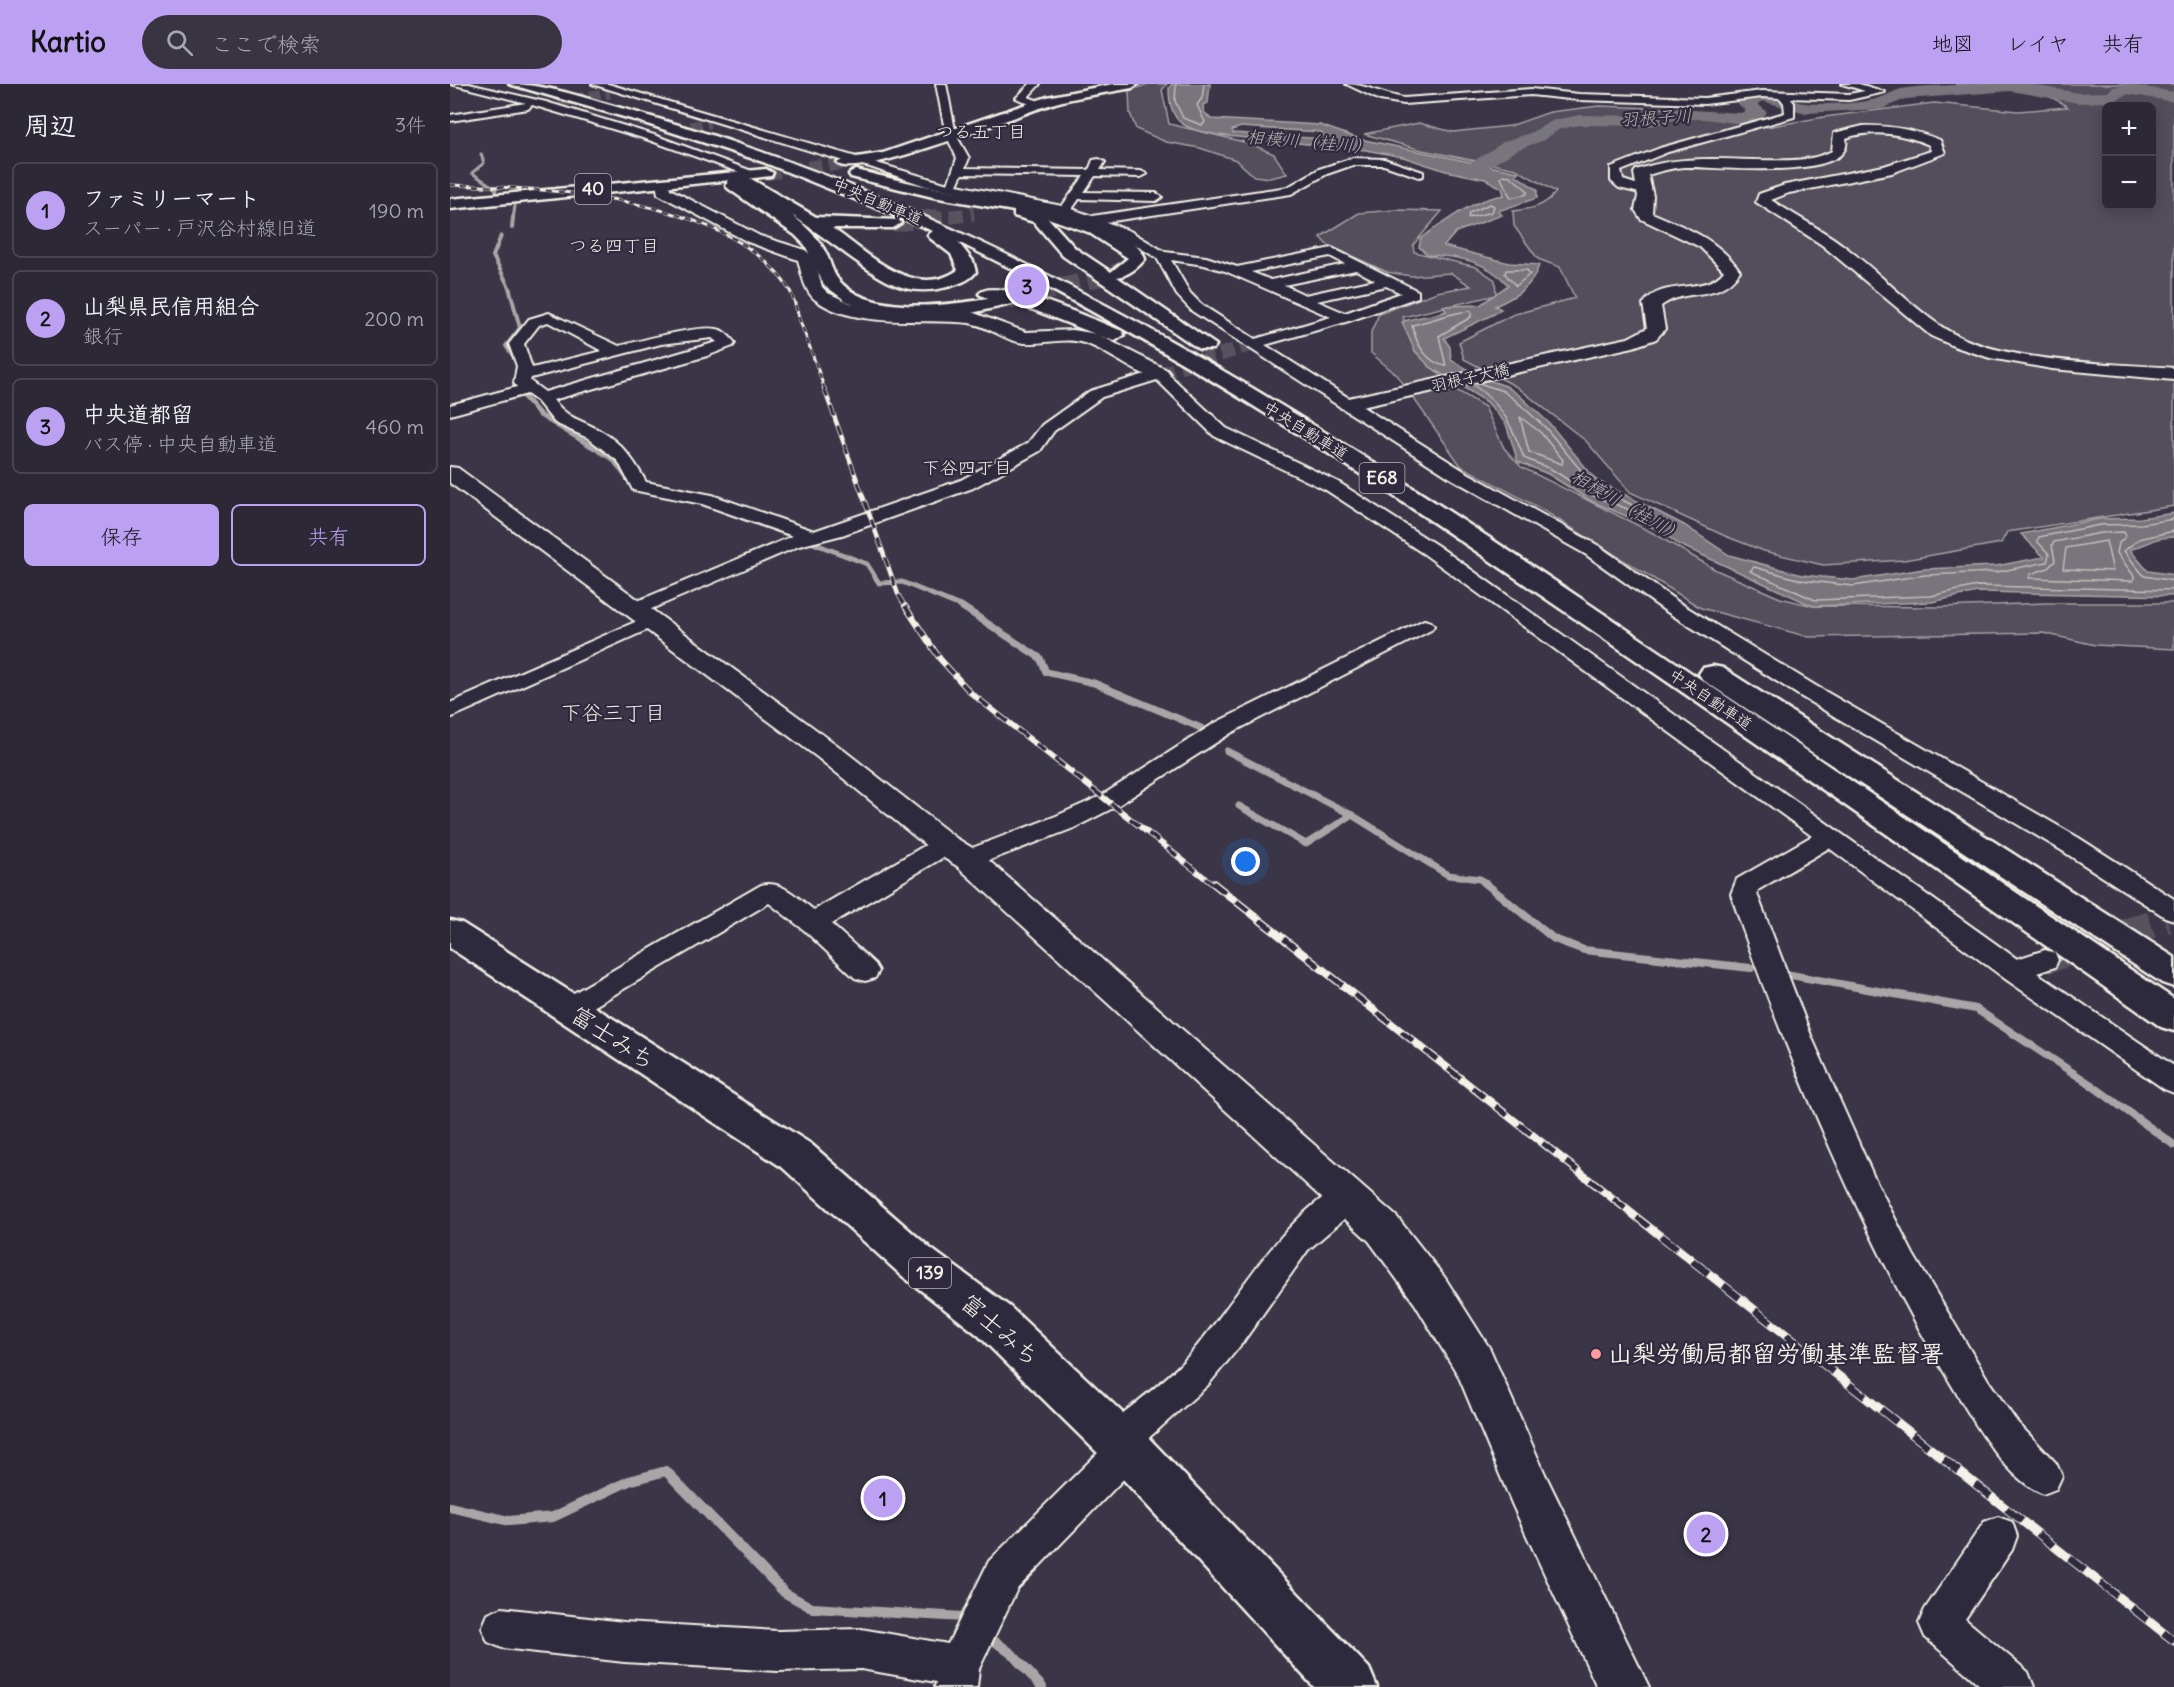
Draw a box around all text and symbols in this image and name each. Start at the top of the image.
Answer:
search box [142,15,562,69]
text: Kartio [30,24,106,60]
icon: search [163,26,196,59]
text: ここで検索 [211,30,321,58]
text: 地図 [1932,30,1974,57]
text: レイヤ [2007,30,2069,57]
text: 共有 [2102,30,2144,57]
map controls [2102,102,2156,210]
button: + [2102,102,2156,156]
water label: 羽根子川 [1619,104,1693,131]
text: 周辺 [24,109,76,142]
text: 3件 [395,112,426,137]
district label: つる五丁目 [936,120,1026,143]
water label: 相模川（桂川） [1245,125,1373,158]
button: − [2102,156,2156,210]
street label: 中央自動車道 [830,173,926,229]
road number: 40 [575,174,611,204]
text: ファミリーマート [83,184,260,212]
text: 1 [42,198,49,223]
text: 190 m [369,198,424,223]
text: スーパー · 戸沢谷村線旧道 [83,215,316,240]
district label: つる四丁目 [569,234,659,257]
pin: 3 [1008,264,1046,308]
text: 山梨県民信用組合 [83,292,259,320]
text: 2 [40,306,51,331]
text: 200 m [364,306,424,331]
text: 銀行 [83,323,123,348]
street label: 羽根子大橋 [1429,358,1511,396]
street label: 中央自動車道 [1260,396,1352,464]
text: 中央道都留 [83,400,193,428]
text: 3 [40,414,51,439]
text: 460 m [365,414,424,439]
text: バス停 · 中央自動車道 [83,431,277,456]
district label: 下谷四丁目 [922,456,1012,479]
road number: E68 [1360,463,1404,493]
water label: 相模川（桂川） [1567,464,1688,547]
button: 保存 [24,504,219,566]
button: 共有 [231,504,426,566]
street label: 中央自動車道 [1666,664,1756,734]
district label: 下谷三丁目 [561,699,666,726]
your location [1231,847,1260,876]
street label: 富士みち [566,999,662,1076]
road number: 139 [909,1258,951,1288]
street label: 富士みち [955,1287,1046,1372]
place label: 山梨労働局都留労働基準監督署 [1608,1338,1944,1368]
marker: 山梨労働局都留労働基準監督署 [1589,1347,1603,1361]
pin: 1 [864,1476,902,1520]
pin: 2 [1686,1512,1726,1556]

